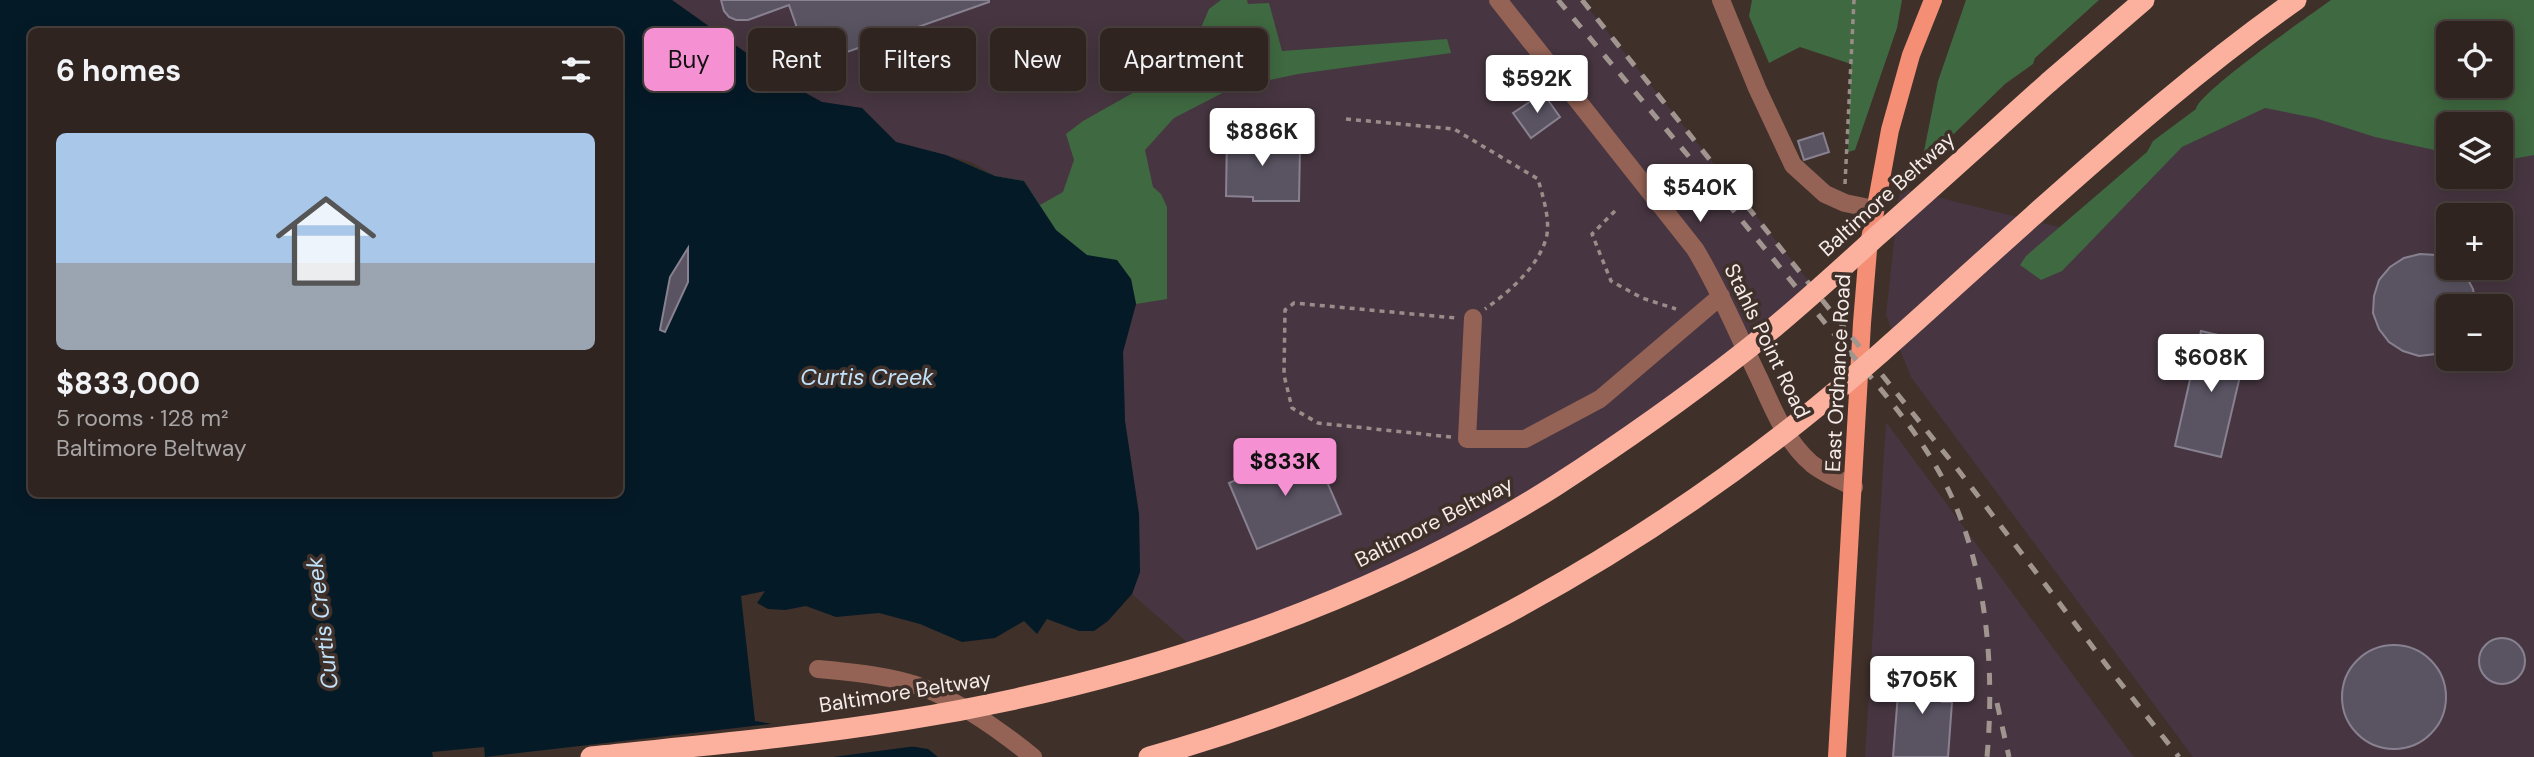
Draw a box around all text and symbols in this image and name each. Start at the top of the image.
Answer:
map controls [2436,21,2513,371]
button: locate [2436,21,2513,98]
chip: Buy [644,28,734,91]
chip: Rent [748,28,846,91]
chip: Filters [860,28,976,91]
chip: New [990,28,1086,91]
chip: Apartment [1100,28,1268,91]
text: 6 homes [56,51,181,90]
icon: filters [557,51,595,89]
pin: $592K [1488,55,1586,115]
text: $592K [1502,63,1572,93]
pin: $886K [1213,108,1311,168]
button: layers [2436,112,2513,189]
text: $886K [1226,116,1298,146]
street label: Baltimore Beltway [1813,125,1961,263]
pin: $540K [1651,164,1749,224]
text: $540K [1663,172,1737,202]
icon: home [263,178,389,304]
button: + [2436,203,2513,280]
street label: Stahls Point Road [1717,259,1817,423]
street label: East Ordnance Road [1819,273,1857,473]
button: − [2436,294,2513,371]
pin: $608K [2162,334,2260,394]
text: $608K [2174,342,2248,372]
water label: Curtis Creek [800,362,934,392]
text: $833,000 [56,364,200,403]
text: 5 rooms · 128 m² [56,403,229,433]
text: Baltimore Beltway [56,433,247,463]
pin: $833K [1236,438,1334,498]
text: $833K [1249,446,1321,476]
street label: Baltimore Beltway [1350,470,1518,574]
water label: Curtis Creek [299,555,345,691]
pin: $705K [1873,656,1971,716]
text: $705K [1886,664,1958,694]
street label: Baltimore Beltway [817,665,993,719]

